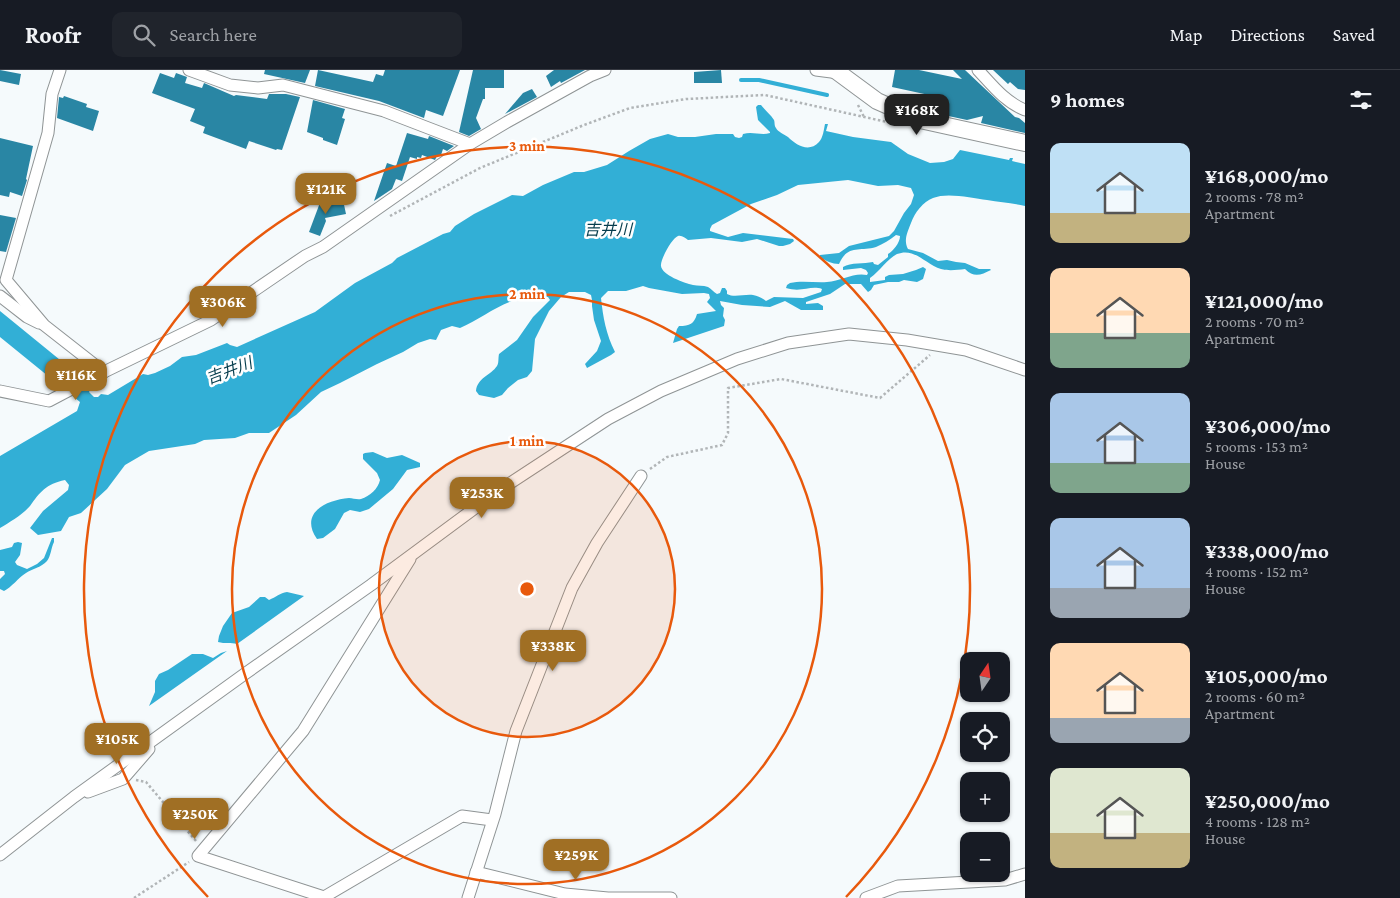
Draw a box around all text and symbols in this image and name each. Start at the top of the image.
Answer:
search box [112,12,462,57]
text: Roofr [25,21,82,48]
icon: search [130,21,158,49]
text: Search here [170,24,257,45]
text: Map [1170,25,1202,45]
text: Directions [1230,25,1305,45]
text: Saved [1333,25,1375,45]
icon: filters [1347,86,1375,114]
text: 9 homes [1050,88,1125,112]
pin: ¥168K [882,93,952,136]
text: ¥168K [895,101,939,118]
text: 3 min [509,138,545,154]
icon: home [1090,163,1150,223]
text: ¥168,000/mo [1205,164,1328,188]
pin: ¥121K [291,172,361,215]
text: ¥121K [306,180,346,197]
text: 2 rooms · 78 m² [1205,188,1304,205]
text: Apartment [1205,205,1275,222]
water label: 吉井川 [584,221,634,238]
pin: ¥306K [188,286,258,328]
text: 2 min [509,286,545,302]
icon: home [1090,288,1150,348]
text: ¥121,000/mo [1205,289,1323,313]
text: ¥306K [200,293,246,310]
text: 2 rooms · 70 m² [1205,313,1304,330]
text: Apartment [1205,330,1275,347]
water label: 吉井川 [204,353,256,387]
pin: ¥116K [41,358,111,401]
text: ¥116K [56,366,96,383]
icon: home [1090,413,1150,473]
text: ¥306,000/mo [1205,414,1331,438]
text: 1 min [510,433,544,449]
text: 5 rooms · 153 m² [1205,438,1308,455]
text: House [1205,455,1245,472]
pin: ¥253K [447,476,517,519]
text: ¥253K [461,484,503,501]
icon: home [1090,538,1150,598]
text: ¥338,000/mo [1205,539,1329,563]
text: 4 rooms · 152 m² [1205,563,1309,580]
centre of rings [518,580,536,598]
text: House [1205,580,1245,597]
pin: ¥338K [518,630,588,672]
text: ¥338K [531,637,575,654]
north arrow [960,652,1010,702]
map controls [960,652,1010,882]
icon: home [1090,663,1150,723]
text: ¥105,000/mo [1205,664,1328,688]
text: 2 rooms · 60 m² [1205,688,1305,705]
text: Apartment [1205,705,1275,722]
button: locate [960,712,1010,762]
pin: ¥105K [82,722,152,765]
text: ¥105K [96,730,138,747]
button: + [960,772,1010,822]
icon: home [1090,788,1150,848]
text: ¥250,000/mo [1205,789,1330,813]
pin: ¥250K [160,798,230,840]
text: ¥250K [173,805,217,822]
text: 4 rooms · 128 m² [1205,813,1310,830]
text: House [1205,830,1245,847]
button: − [960,832,1010,882]
pin: ¥259K [541,838,611,881]
text: ¥259K [554,846,598,863]

